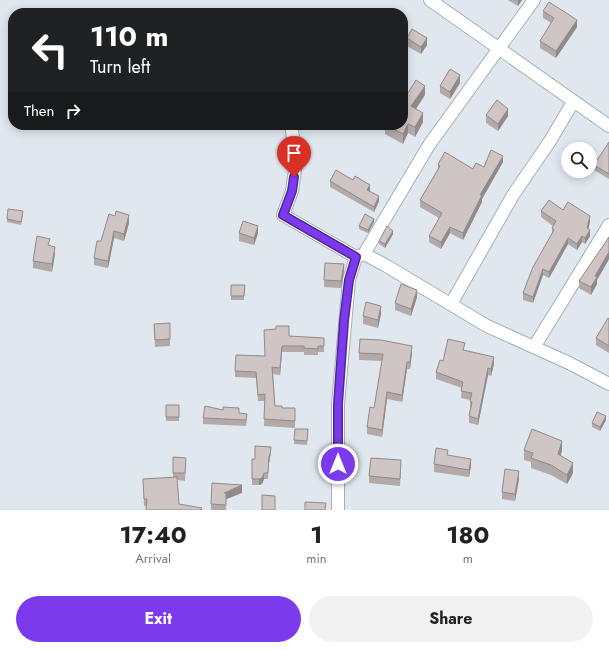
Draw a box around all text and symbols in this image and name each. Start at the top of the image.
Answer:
text: 110 m [90,16,168,57]
icon: left [24,24,76,76]
text: Turn left [90,54,150,80]
text: Then [24,100,54,122]
icon: right [62,100,84,122]
pin [277,136,311,177]
icon: arrive [283,142,305,164]
map controls [561,142,597,178]
button: search [561,142,597,178]
position arrow [317,443,359,485]
text: 17:40 [120,517,187,552]
text: 1 [310,517,323,552]
text: 180 [446,517,489,552]
text: Arrival [135,549,171,568]
text: min [306,549,327,568]
text: m [463,549,473,568]
button: Exit [16,596,301,642]
button: Share [309,596,593,642]

